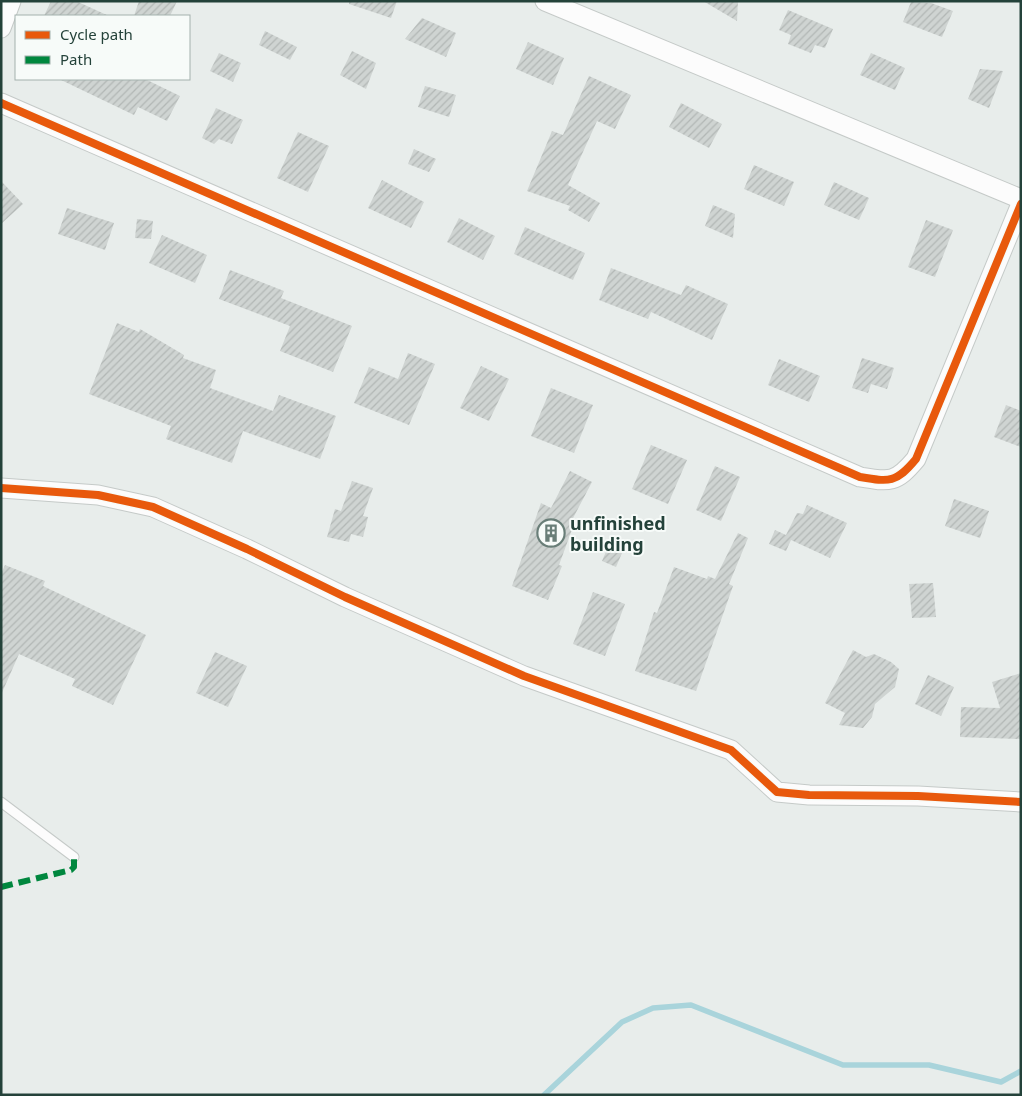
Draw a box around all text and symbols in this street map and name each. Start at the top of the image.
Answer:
legend [15,15,190,80]
text: Cycle path [60,24,133,44]
text: Path [60,49,92,69]
place label: unfinished building [570,511,666,556]
building icon: unfinished building [536,518,566,548]

